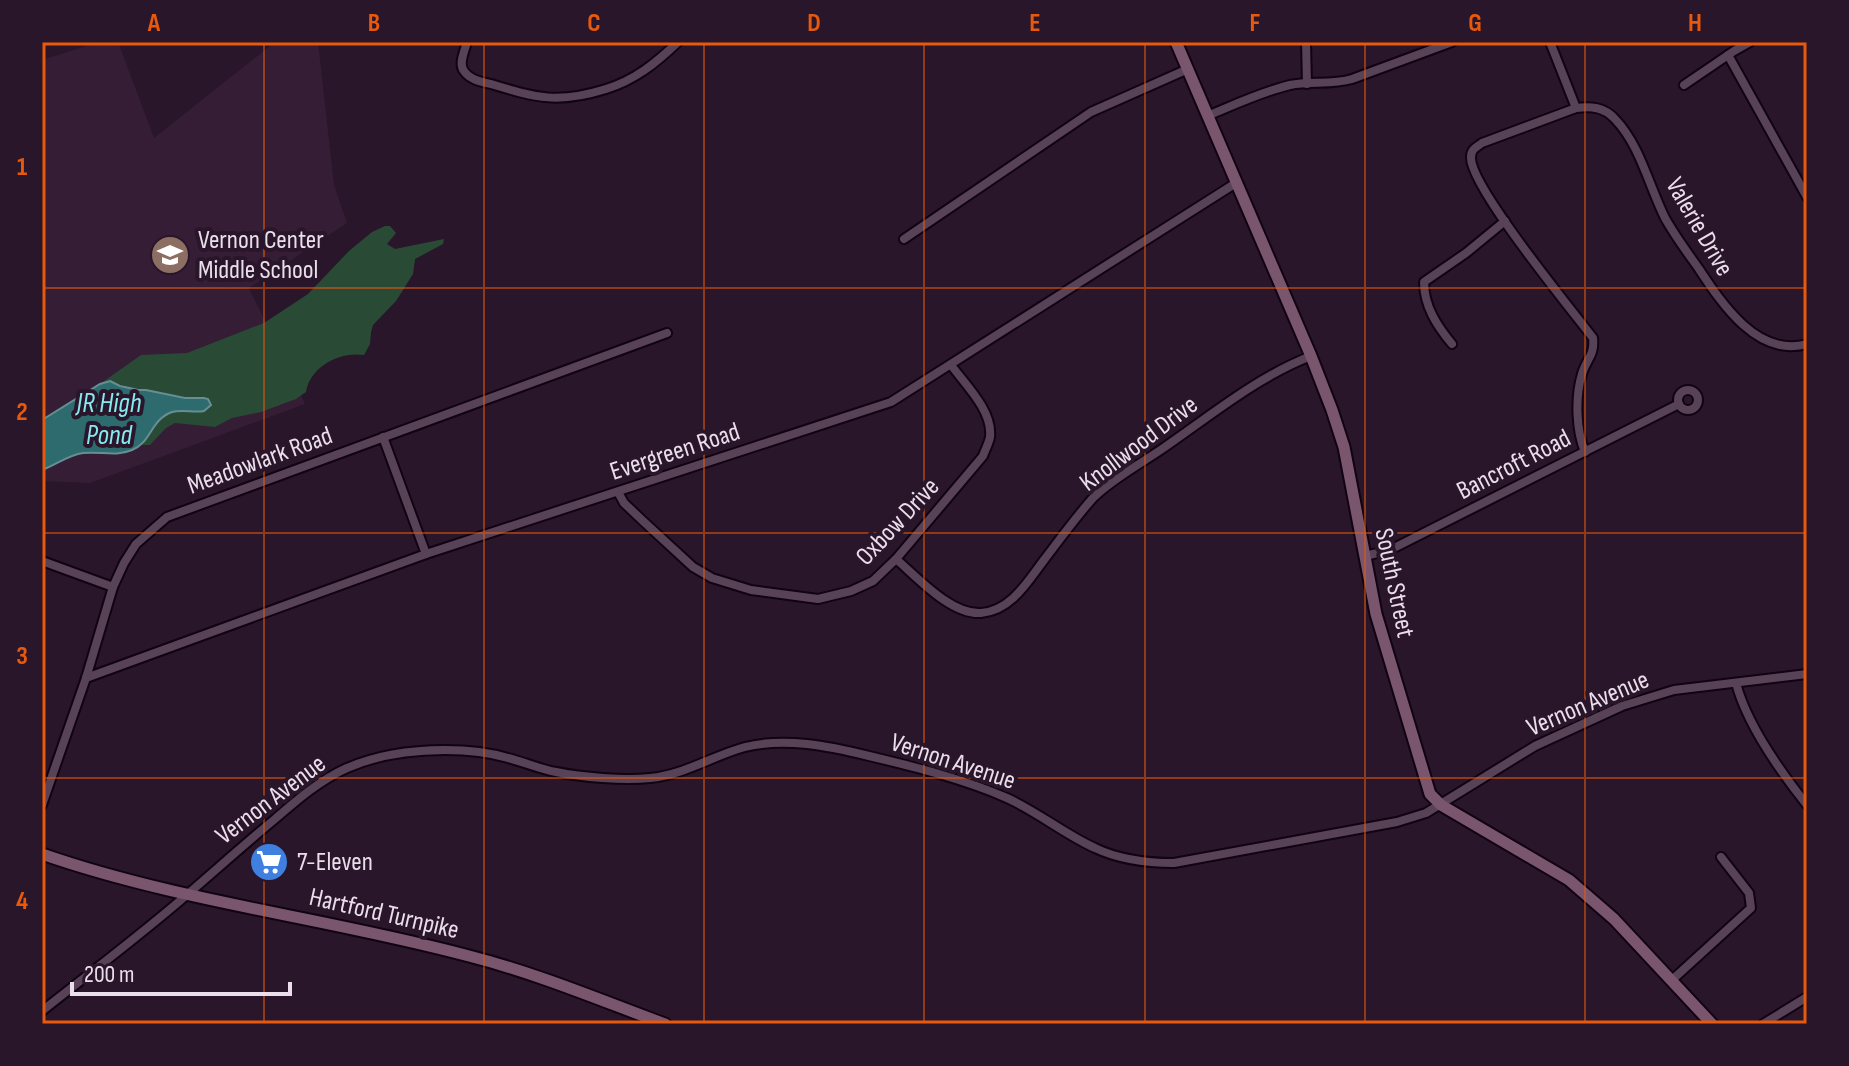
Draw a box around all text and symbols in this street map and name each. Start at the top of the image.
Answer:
text: A [147,8,161,39]
text: B [368,8,380,39]
text: C [587,8,601,39]
text: D [807,8,821,39]
text: E [1029,8,1041,39]
text: F [1250,8,1261,39]
text: G [1468,8,1482,39]
text: H [1688,8,1702,39]
text: 1 [17,152,27,183]
street label: Valerie Drive [1658,172,1740,282]
place label: Vernon Center Middle School [198,225,324,286]
school or university icon: Vernon Center Middle School [149,234,191,276]
water label: JR High Pond [75,387,142,452]
street label: Knollwood Drive [1074,390,1204,498]
text: 2 [16,397,28,428]
street label: Evergreen Road [606,416,744,488]
street label: Meadowlark Road [183,420,337,502]
street label: Bancroft Road [1452,423,1576,507]
street label: Oxbow Drive [850,472,946,572]
street label: South Street [1367,526,1421,640]
text: 3 [16,641,28,672]
street label: Vernon Avenue [1522,664,1654,744]
street label: Vernon Avenue [887,727,1019,797]
street label: Vernon Avenue [210,749,332,851]
supermarket icon: 7-Eleven [248,841,290,883]
place label: 7-Eleven [297,847,373,878]
street label: Hartford Turnpike [306,882,462,946]
text: 4 [16,886,28,917]
scale bar [72,946,290,996]
text: 200 m [84,960,135,989]

